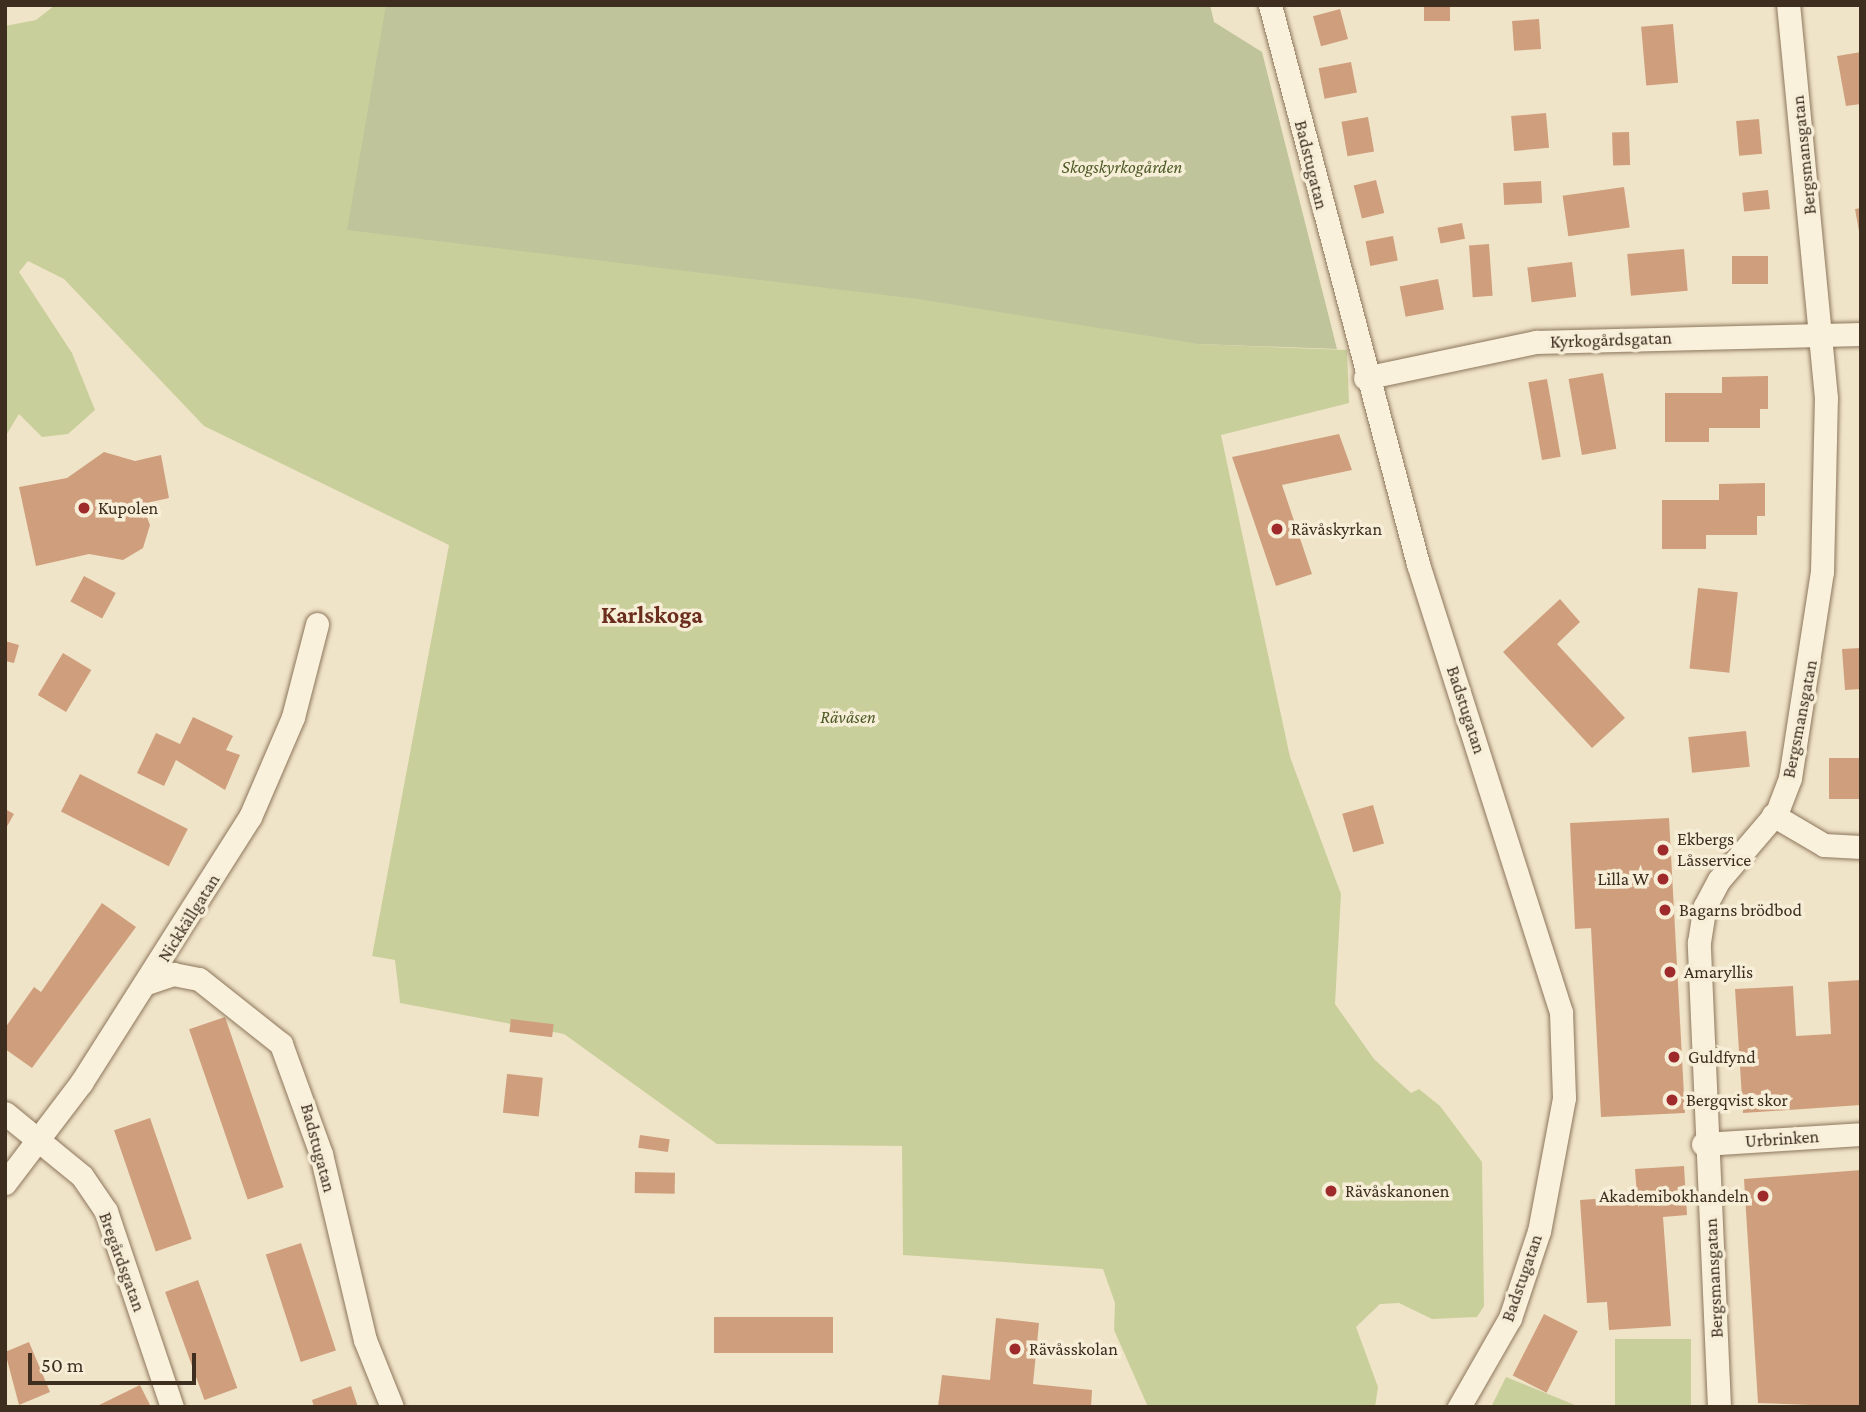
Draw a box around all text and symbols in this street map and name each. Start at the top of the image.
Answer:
street label: Bergsmansgatan [1787,94,1821,216]
street label: Badstugatan [1290,118,1332,212]
park label: Skogskyrkogården [1062,156,1182,178]
street label: Kyrkogårdsgatan [1550,327,1672,353]
place label: Kupolen [98,497,158,519]
marker: Kupolen [76,500,92,516]
place label: Rävåskyrkan [1291,518,1382,540]
marker: Rävåskyrkan [1269,521,1285,537]
district label: Karlskoga [601,601,703,629]
street label: Bergsmansgatan [1778,658,1822,780]
street label: Badstugatan [1442,663,1490,757]
park label: Rävåsen [820,706,876,728]
place label: Ekbergs Låsservice [1677,829,1751,872]
marker: Ekbergs Låsservice [1655,842,1671,858]
place label: Lilla W [1598,868,1649,890]
street label: Nickkällgatan [153,870,225,966]
marker: Lilla W [1655,871,1671,887]
place label: Bagarns brödbod [1679,899,1802,921]
marker: Bagarns brödbod [1657,902,1673,918]
place label: Amaryllis [1684,961,1753,983]
marker: Amaryllis [1662,964,1678,980]
place label: Guldfynd [1688,1046,1756,1068]
marker: Guldfynd [1666,1049,1682,1065]
place label: Bergqvist skor [1686,1089,1788,1111]
marker: Bergqvist skor [1664,1092,1680,1108]
street label: Badstugatan [296,1101,340,1195]
street label: Urbrinken [1744,1126,1820,1152]
place label: Rävåskanonen [1345,1180,1449,1202]
marker: Rävåskanonen [1323,1183,1339,1199]
place label: Akademibokhandeln [1599,1185,1749,1207]
marker: Akademibokhandeln [1755,1188,1771,1204]
street label: Bregårdsgatan [94,1209,150,1315]
street label: Bergsmansgatan [1700,1218,1728,1338]
street label: Badstugatan [1497,1231,1547,1325]
scale bar [32,1338,200,1382]
place label: Rävåsskolan [1029,1338,1118,1360]
marker: Rävåsskolan [1007,1341,1023,1357]
text: 50 m [41,1353,84,1377]

